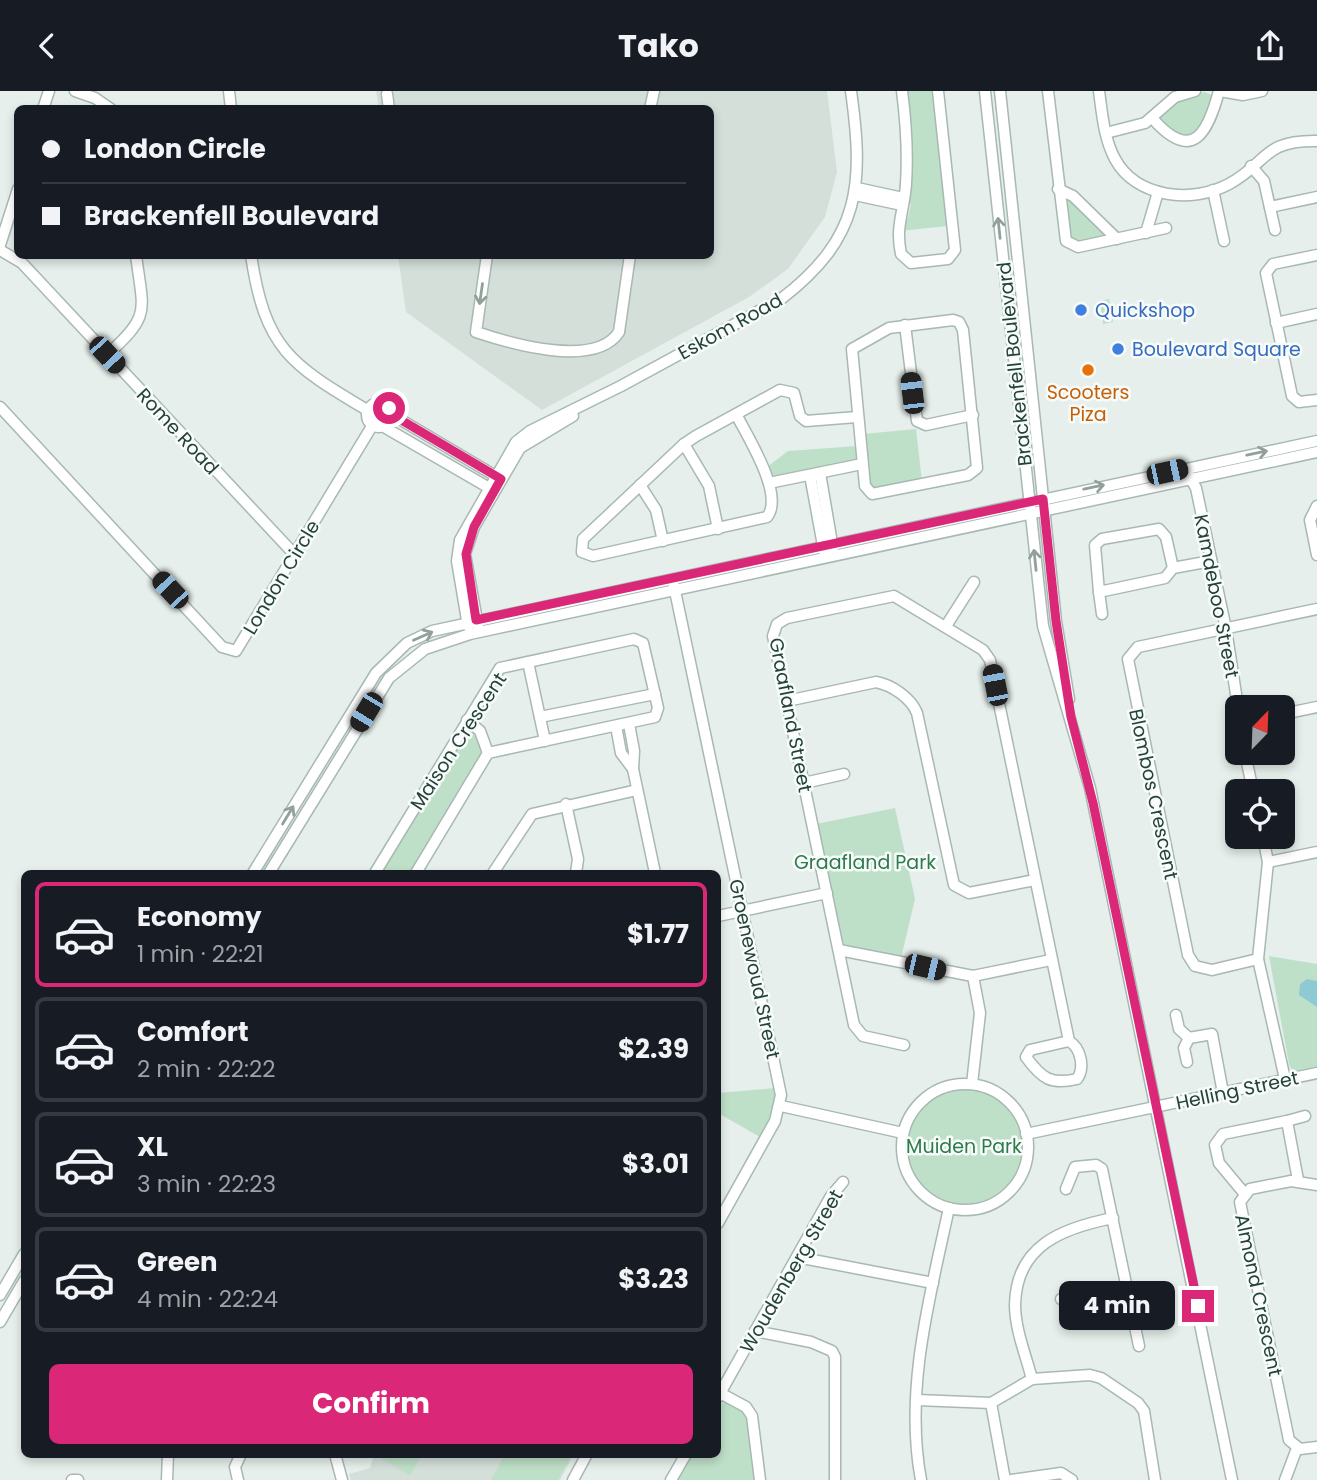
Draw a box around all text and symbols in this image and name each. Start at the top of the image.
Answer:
text: Tako [618,23,699,68]
icon: back [28,27,66,65]
icon: share [1251,27,1289,65]
text: London Circle [84,131,266,167]
text: Brackenfell Boulevard [84,198,379,234]
one-way arrow [993,217,1006,240]
street label: Brackenfell Boulevard [990,261,1039,467]
one-way arrow [475,282,488,304]
street label: Eskom Road [673,287,787,366]
place label: Quickshop [1095,297,1195,324]
marker: Quickshop [1073,302,1089,318]
car [85,332,130,378]
place label: Boulevard Square [1132,336,1301,363]
marker: Boulevard Square [1110,341,1126,357]
marker: Scooters Piza [1080,362,1096,378]
car [900,371,925,415]
place label: Scooters Piza [1047,379,1129,428]
street label: Rome Road [130,382,225,481]
route start [373,392,405,424]
one-way arrow [1245,445,1268,459]
car [1145,457,1190,487]
one-way arrow [1082,480,1105,494]
street label: Kamdeboo Street [1187,512,1246,680]
street label: London Circle [237,515,326,640]
one-way arrow [1028,550,1041,572]
car [148,567,193,613]
one-way arrow [412,629,433,642]
street label: Graafland Street [762,635,819,795]
car [981,662,1010,708]
street label: Maison Crescent [404,667,513,815]
car [347,689,386,735]
north arrow [1225,695,1295,765]
map controls [1225,695,1295,849]
street label: Blombos Crescent [1122,706,1185,882]
button: locate [1225,779,1295,849]
one-way arrow [282,805,296,825]
park label: Graafland Park [794,849,936,876]
street label: Groenewoud Street [722,877,787,1062]
text: Economy [137,899,261,935]
icon: car [53,903,116,966]
text: $1.77 [627,916,689,952]
text: 1 min · 22:21 [137,938,264,970]
car [903,952,948,982]
text: Comfort [137,1014,249,1050]
icon: car [53,1018,116,1081]
text: $2.39 [618,1031,689,1067]
text: 2 min · 22:22 [137,1053,275,1085]
street label: Helling Street [1173,1064,1301,1117]
text: XL [137,1129,168,1165]
icon: car [53,1133,116,1196]
park label: Muiden Park [906,1133,1022,1160]
text: $3.01 [622,1146,689,1182]
text: 3 min · 22:23 [137,1168,276,1200]
street label: Woudenberg Street [734,1184,849,1358]
street label: Almond Crescent [1228,1212,1289,1379]
text: Green [137,1244,218,1280]
icon: car [53,1248,116,1311]
text: $3.23 [618,1261,689,1297]
callout: 4 min [1058,1281,1174,1331]
text: 4 min · 22:24 [137,1283,278,1315]
text: 4 min [1083,1289,1151,1321]
route end [1182,1290,1214,1322]
button: Confirm [49,1364,693,1444]

